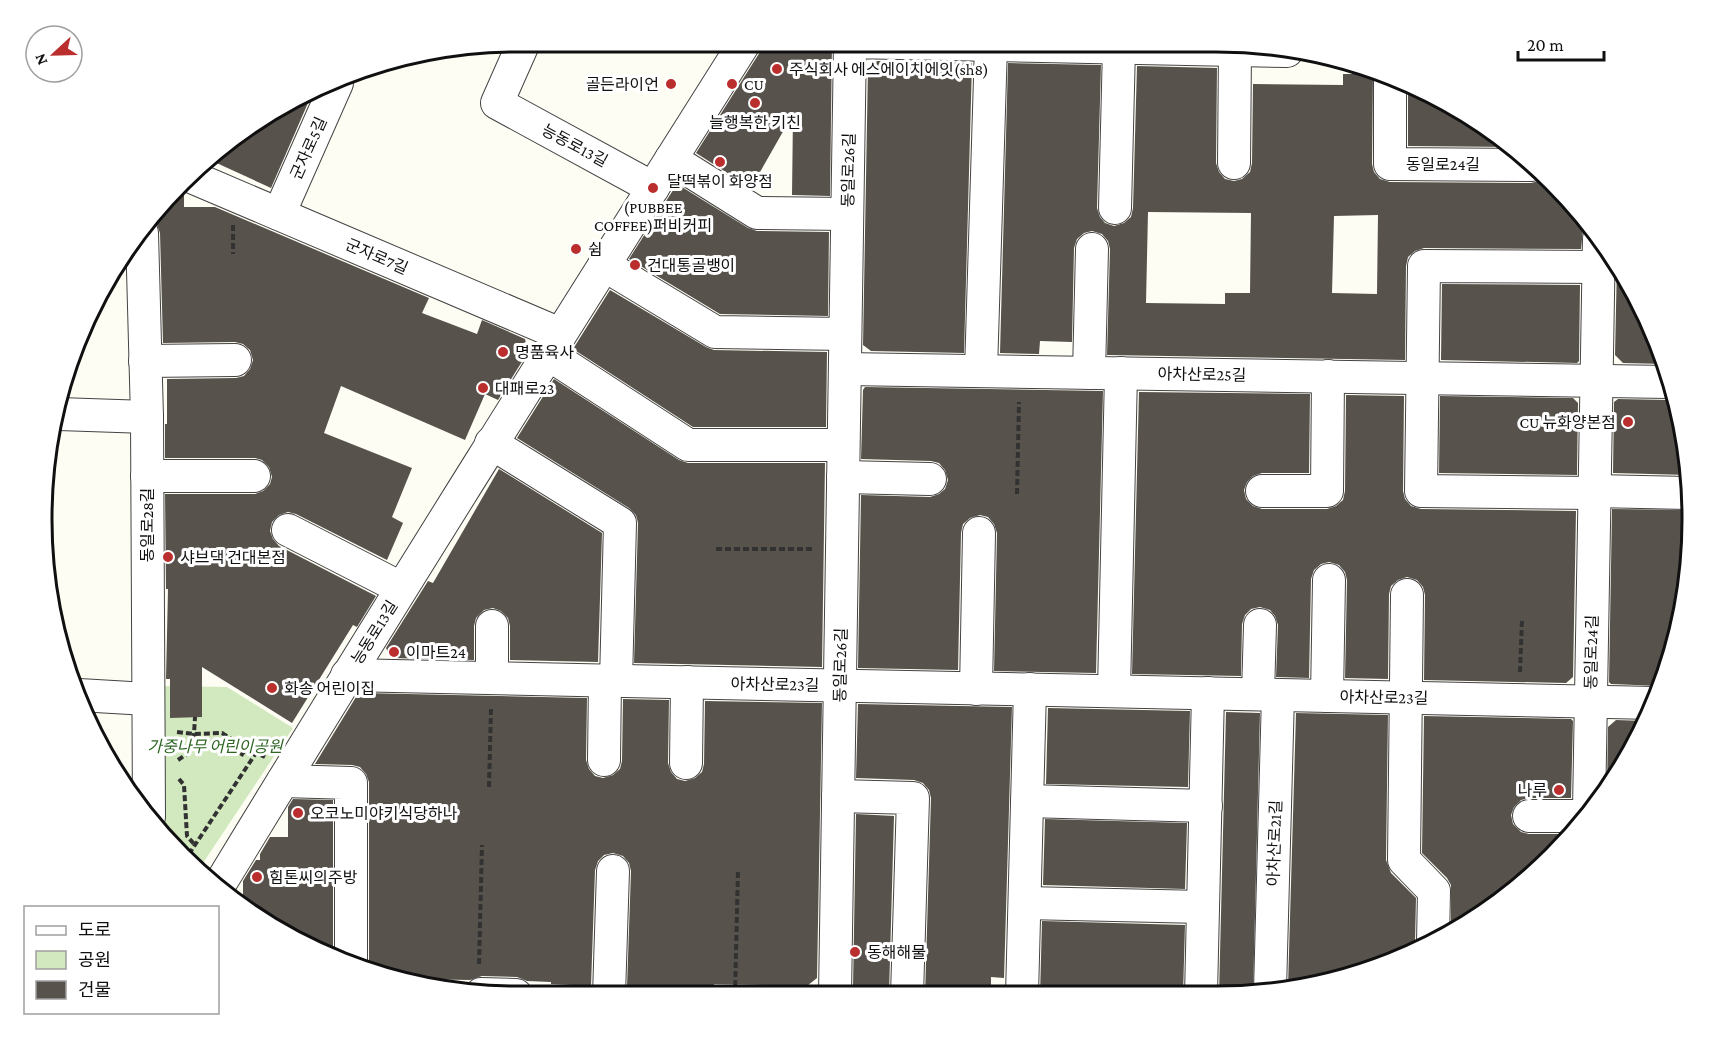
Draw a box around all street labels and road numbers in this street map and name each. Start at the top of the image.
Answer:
street label: 군자로5길 [287,114,330,182]
street label: 능동로13길 [539,121,610,170]
street label: 동일로26길 [839,133,858,207]
street label: 동일로24길 [1406,156,1480,173]
street label: 군자로7길 [343,236,411,277]
street label: 아차산로25길 [1157,365,1247,384]
street label: 동일로28길 [139,487,156,563]
street label: 능동로13길 [348,597,401,667]
street label: 동일로24길 [1582,615,1601,689]
street label: 동일로26길 [831,628,850,702]
street label: 아차산로23길 [730,675,820,694]
street label: 아차산로23길 [1339,688,1429,707]
street label: 아차산로21길 [1264,799,1285,887]

